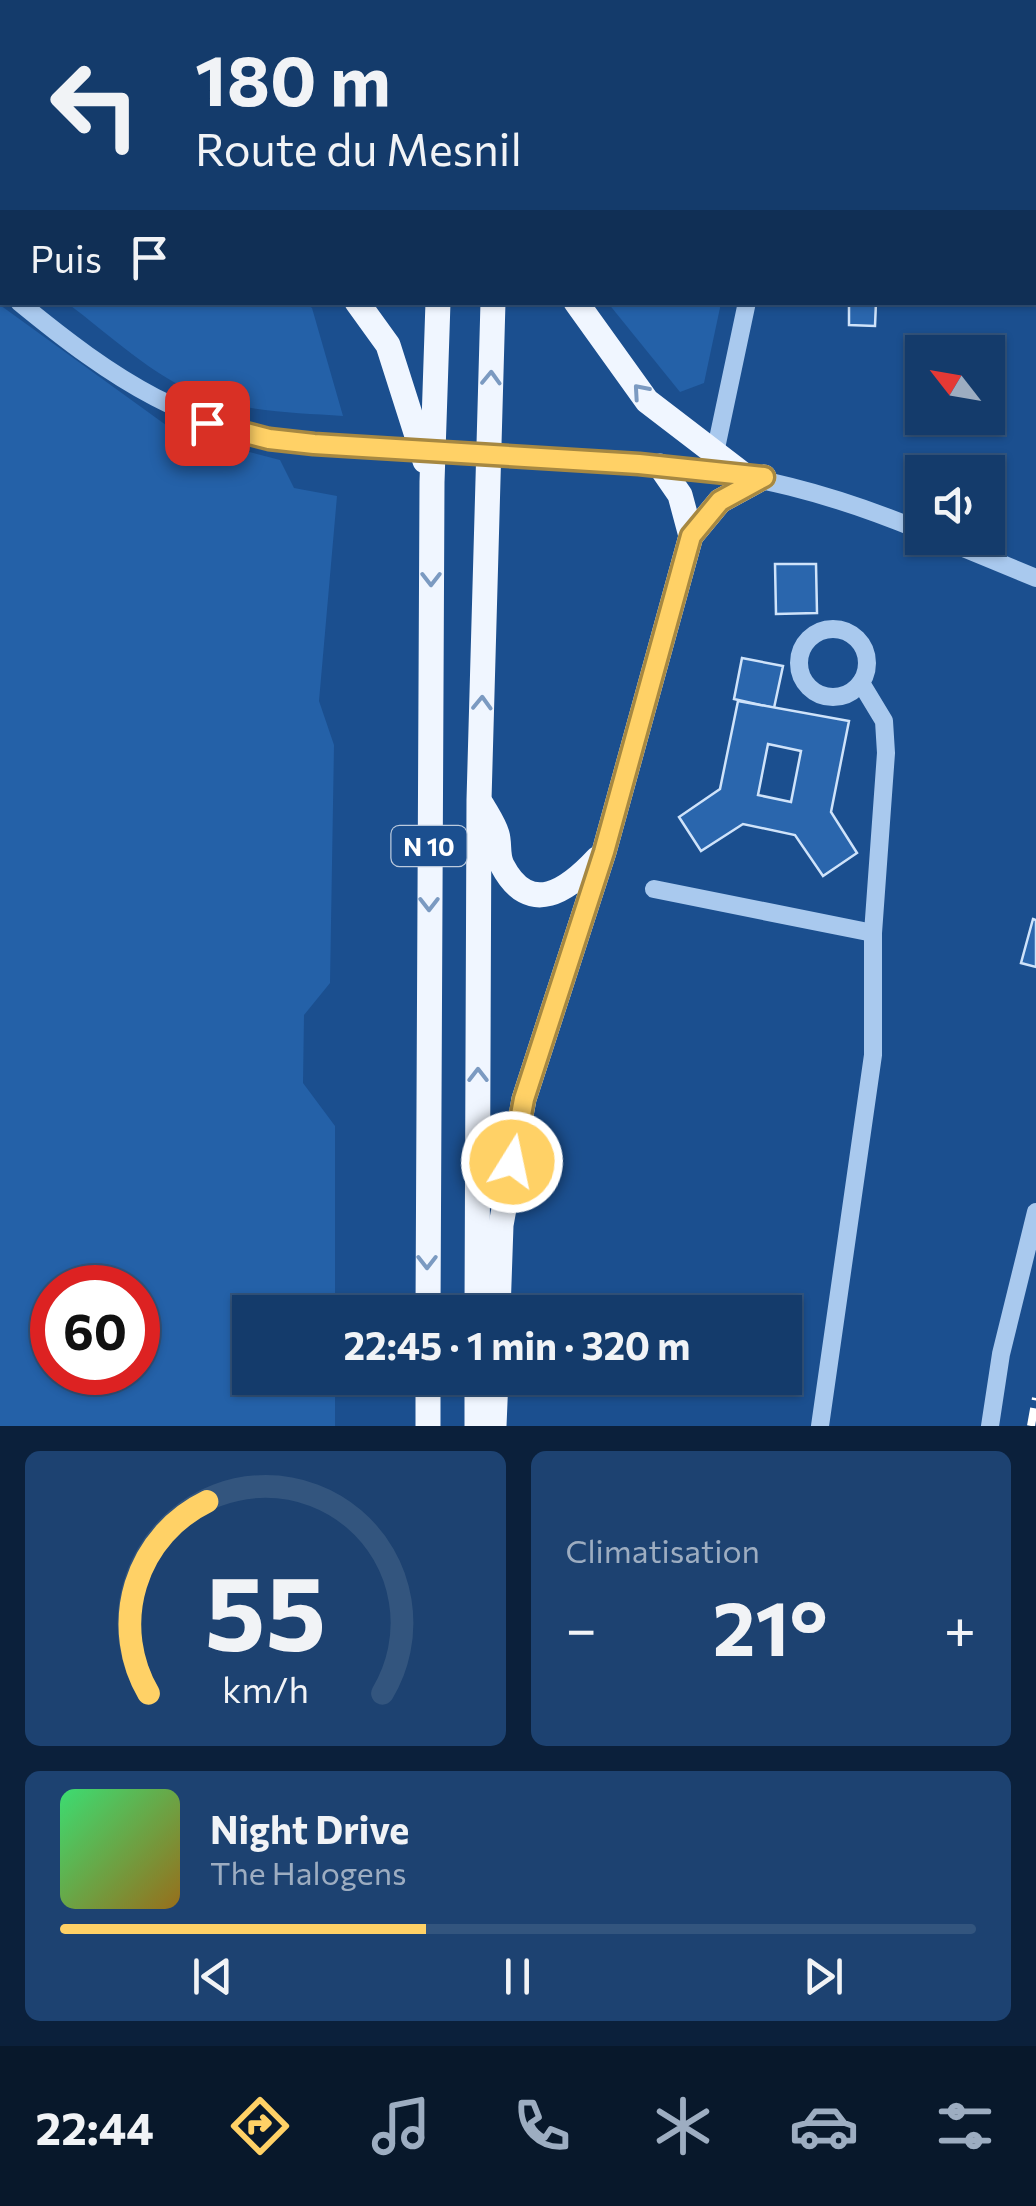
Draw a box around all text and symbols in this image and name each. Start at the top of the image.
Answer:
text: 180 m [195,35,391,120]
icon: left [30,40,160,170]
text: Route du Mesnil [195,120,522,175]
icon: arrive [122,230,177,285]
text: Puis [30,234,102,281]
north arrow [905,335,1005,435]
map controls [905,335,1005,555]
one-way arrow [480,369,502,384]
pin [165,381,250,466]
one-way arrow [634,384,652,403]
icon: arrive [180,396,235,451]
button: sound [905,455,1005,555]
one-way arrow [420,572,442,588]
one-way arrow [471,694,492,710]
road number: N 10 [392,826,466,866]
one-way arrow [418,898,440,913]
one-way arrow [467,1067,489,1082]
position arrow [460,1110,564,1214]
one-way arrow [416,1254,438,1270]
speed limit sign: 60 [30,1265,160,1395]
text: 22:45 · 1 min · 320 m [343,1321,691,1368]
text: Climatisation [566,1530,760,1570]
text: 55 [205,1545,326,1672]
text: 21° [713,1580,828,1671]
text: − [566,1593,597,1660]
text: + [944,1593,976,1660]
text: km/h [222,1667,309,1710]
text: Night Drive [210,1805,409,1852]
text: The Halogens [210,1852,407,1892]
icon: previous [185,1949,240,2004]
icon: pause [490,1949,545,2004]
icon: next [796,1949,851,2004]
icon: directions [225,2091,295,2161]
icon: music [366,2091,436,2161]
icon: phone [507,2091,577,2161]
icon: climate [648,2091,718,2161]
icon: car [789,2091,859,2161]
icon: filters [930,2091,1000,2161]
text: 22:44 [36,2099,154,2154]

